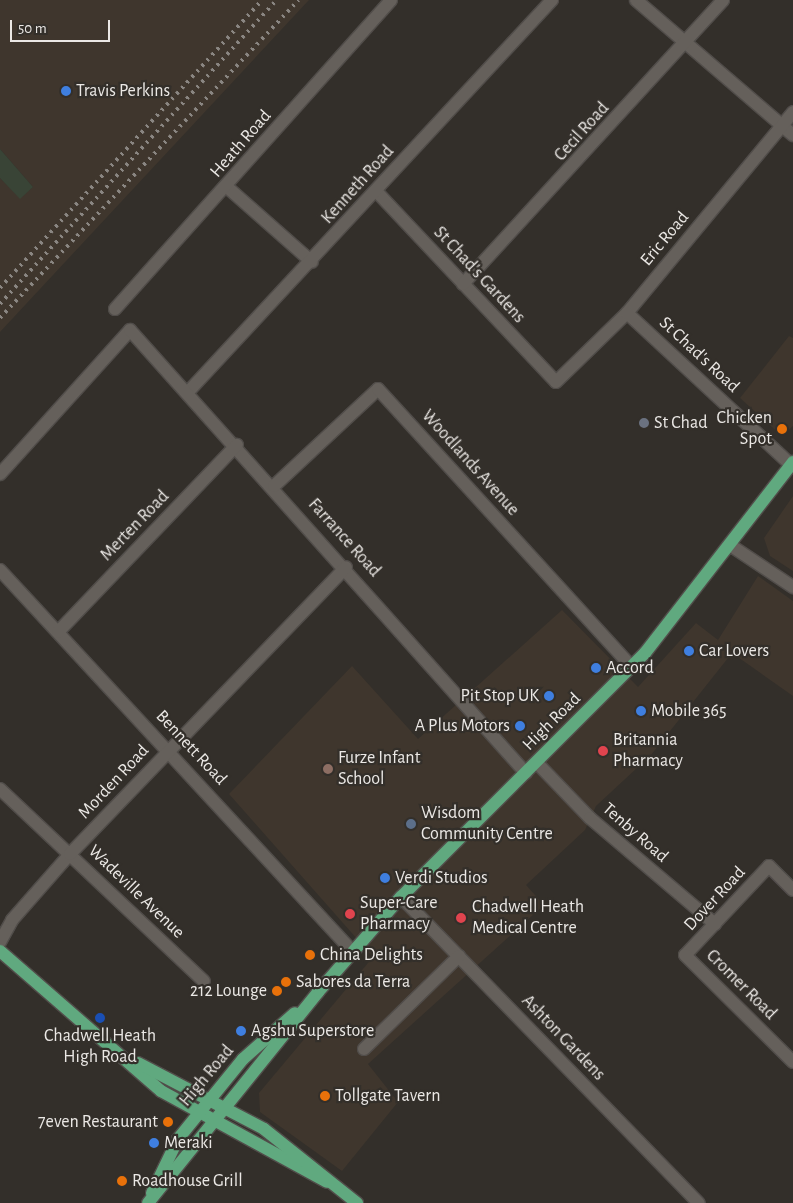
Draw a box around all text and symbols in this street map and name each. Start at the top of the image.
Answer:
scale bar [12,10,112,42]
text: 50 m [18,21,47,36]
place label: Travis Perkins [76,80,170,102]
marker: Travis Perkins [60,85,72,97]
street label: Cecil Road [550,98,614,166]
street label: Heath Road [206,106,276,182]
street label: Kenneth Road [317,141,399,229]
street label: Eric Road [636,207,694,271]
street label: St Chad's Gardens [429,222,529,328]
street label: St Chad's Road [654,312,744,398]
street label: Woodlands Avenue [417,405,523,521]
place label: Chicken Spot [716,408,772,450]
place label: St Chad [654,412,708,434]
marker: St Chad [638,417,650,429]
marker: Chicken Spot [776,423,788,435]
street label: Merten Road [96,486,174,566]
street label: Farrance Road [303,494,385,582]
place label: Car Lovers [699,640,769,662]
marker: Car Lovers [683,645,695,657]
place label: Accord [606,657,654,679]
marker: Accord [590,662,602,674]
place label: Pit Stop UK [461,685,539,707]
street label: High Road [518,688,586,756]
marker: Pit Stop UK [543,690,555,702]
place label: Mobile 365 [651,700,726,722]
marker: Mobile 365 [635,705,647,717]
street label: Bennett Road [151,706,231,790]
place label: A Plus Motors [415,715,510,737]
marker: A Plus Motors [514,720,526,732]
place label: Britannia Pharmacy [613,730,683,772]
street label: Morden Road [74,740,154,824]
marker: Britannia Pharmacy [597,745,609,757]
place label: Furze Infant School [338,748,420,791]
marker: Furze Infant School [322,763,334,775]
street label: Tenby Road [597,798,673,868]
place label: Wisdom Community Centre [421,803,553,846]
marker: Wisdom Community Centre [405,818,417,830]
street label: Wadeville Avenue [83,841,189,943]
street label: Dover Road [680,862,750,936]
place label: Verdi Studios [395,867,488,889]
marker: Verdi Studios [379,872,391,884]
place label: Super-Care Pharmacy [360,893,437,936]
place label: Chadwell Heath Medical Centre [472,897,584,940]
marker: Super-Care Pharmacy [344,908,356,920]
marker: Chadwell Heath Medical Centre [454,911,468,925]
place label: China Delights [320,944,423,966]
street label: Cromer Road [701,945,781,1025]
marker: China Delights [304,949,316,961]
place label: Sabores da Terra [296,971,410,993]
marker: Sabores da Terra [280,976,292,988]
place label: 212 Lounge [190,980,267,1002]
marker: 212 Lounge [271,985,283,997]
street label: Ashton Gardens [517,991,609,1085]
marker: Chadwell Heath High Road [94,1012,106,1024]
place label: Agshu Superstore [251,1020,374,1042]
marker: Agshu Superstore [235,1025,247,1037]
place label: Chadwell Heath High Road [44,1026,156,1068]
street label: High Road [175,1041,239,1111]
place label: Tollgate Tavern [335,1085,440,1107]
marker: Tollgate Tavern [319,1090,331,1102]
place label: 7even Restaurant [38,1111,158,1133]
marker: 7even Restaurant [162,1116,174,1128]
place label: Meraki [164,1132,213,1154]
marker: Meraki [148,1137,160,1149]
place label: Roadhouse Grill [132,1170,243,1192]
marker: Roadhouse Grill [116,1175,128,1187]

